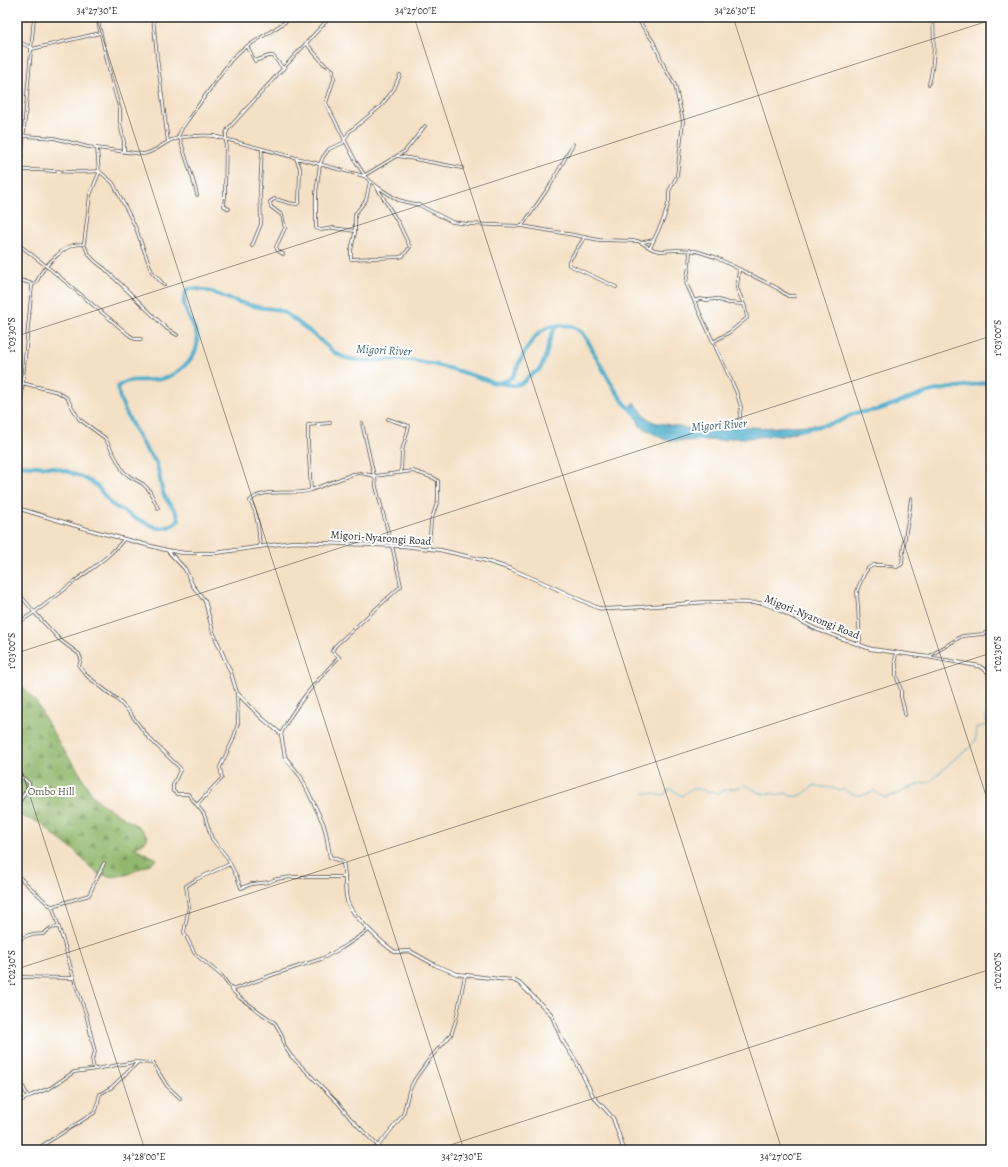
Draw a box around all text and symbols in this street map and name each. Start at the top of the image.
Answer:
text: 34°27'30"E [77,4,117,17]
text: 34°27'00"E [395,4,437,17]
text: 34°26'30"E [714,4,756,17]
text: 1°03'30"S [5,317,18,353]
text: 1°03'00"S [991,320,1004,356]
water label: Migori River [356,341,413,359]
water label: Migori River [691,415,748,435]
street label: Migori-Nyarongi Road [330,527,432,549]
street label: Migori-Nyarongi Road [762,591,862,643]
text: 1°03'00"S [5,633,18,669]
text: 1°02'30"S [991,636,1004,672]
park label: Ombo Hill [28,784,75,799]
text: 1°02'30"S [5,950,18,986]
text: 1°02'00"S [991,952,1004,990]
text: 34°28'00"E [123,1150,165,1163]
text: 34°27'30"E [442,1150,482,1163]
text: 34°27'00"E [760,1150,802,1163]

